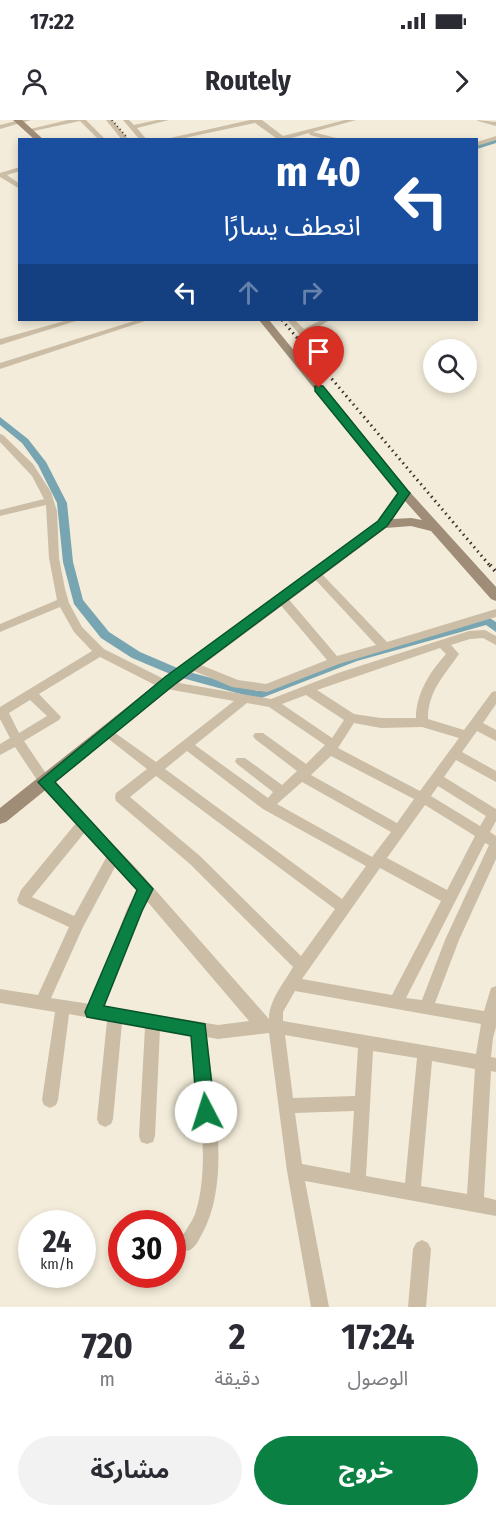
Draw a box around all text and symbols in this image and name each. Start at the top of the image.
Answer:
text: 17:22 [30,8,74,35]
icon: person [18,65,51,98]
text: Routely [205,65,291,97]
icon: forward [445,65,478,98]
text: 40 m [276,147,361,197]
icon: left [382,162,460,240]
text: انعطف يسارًا [224,210,361,242]
icon: left [169,276,202,309]
icon: ahead [232,276,265,309]
icon: right [295,276,328,309]
pin [293,326,344,388]
icon: arrive [302,335,335,368]
map controls [423,339,477,393]
button: search [423,339,477,393]
position arrow [174,1080,238,1144]
speed limit sign: 30 [108,1210,186,1288]
text: 24 [43,1224,71,1260]
text: km/h [40,1255,74,1273]
text: 2 [229,1315,246,1359]
text: 17:24 [341,1315,415,1359]
text: 720 [81,1324,133,1368]
text: دقيقة [214,1366,260,1390]
text: الوصول [348,1366,408,1390]
text: m [100,1367,115,1391]
button: مشاركة [18,1436,242,1505]
button: خروج [254,1436,478,1505]

